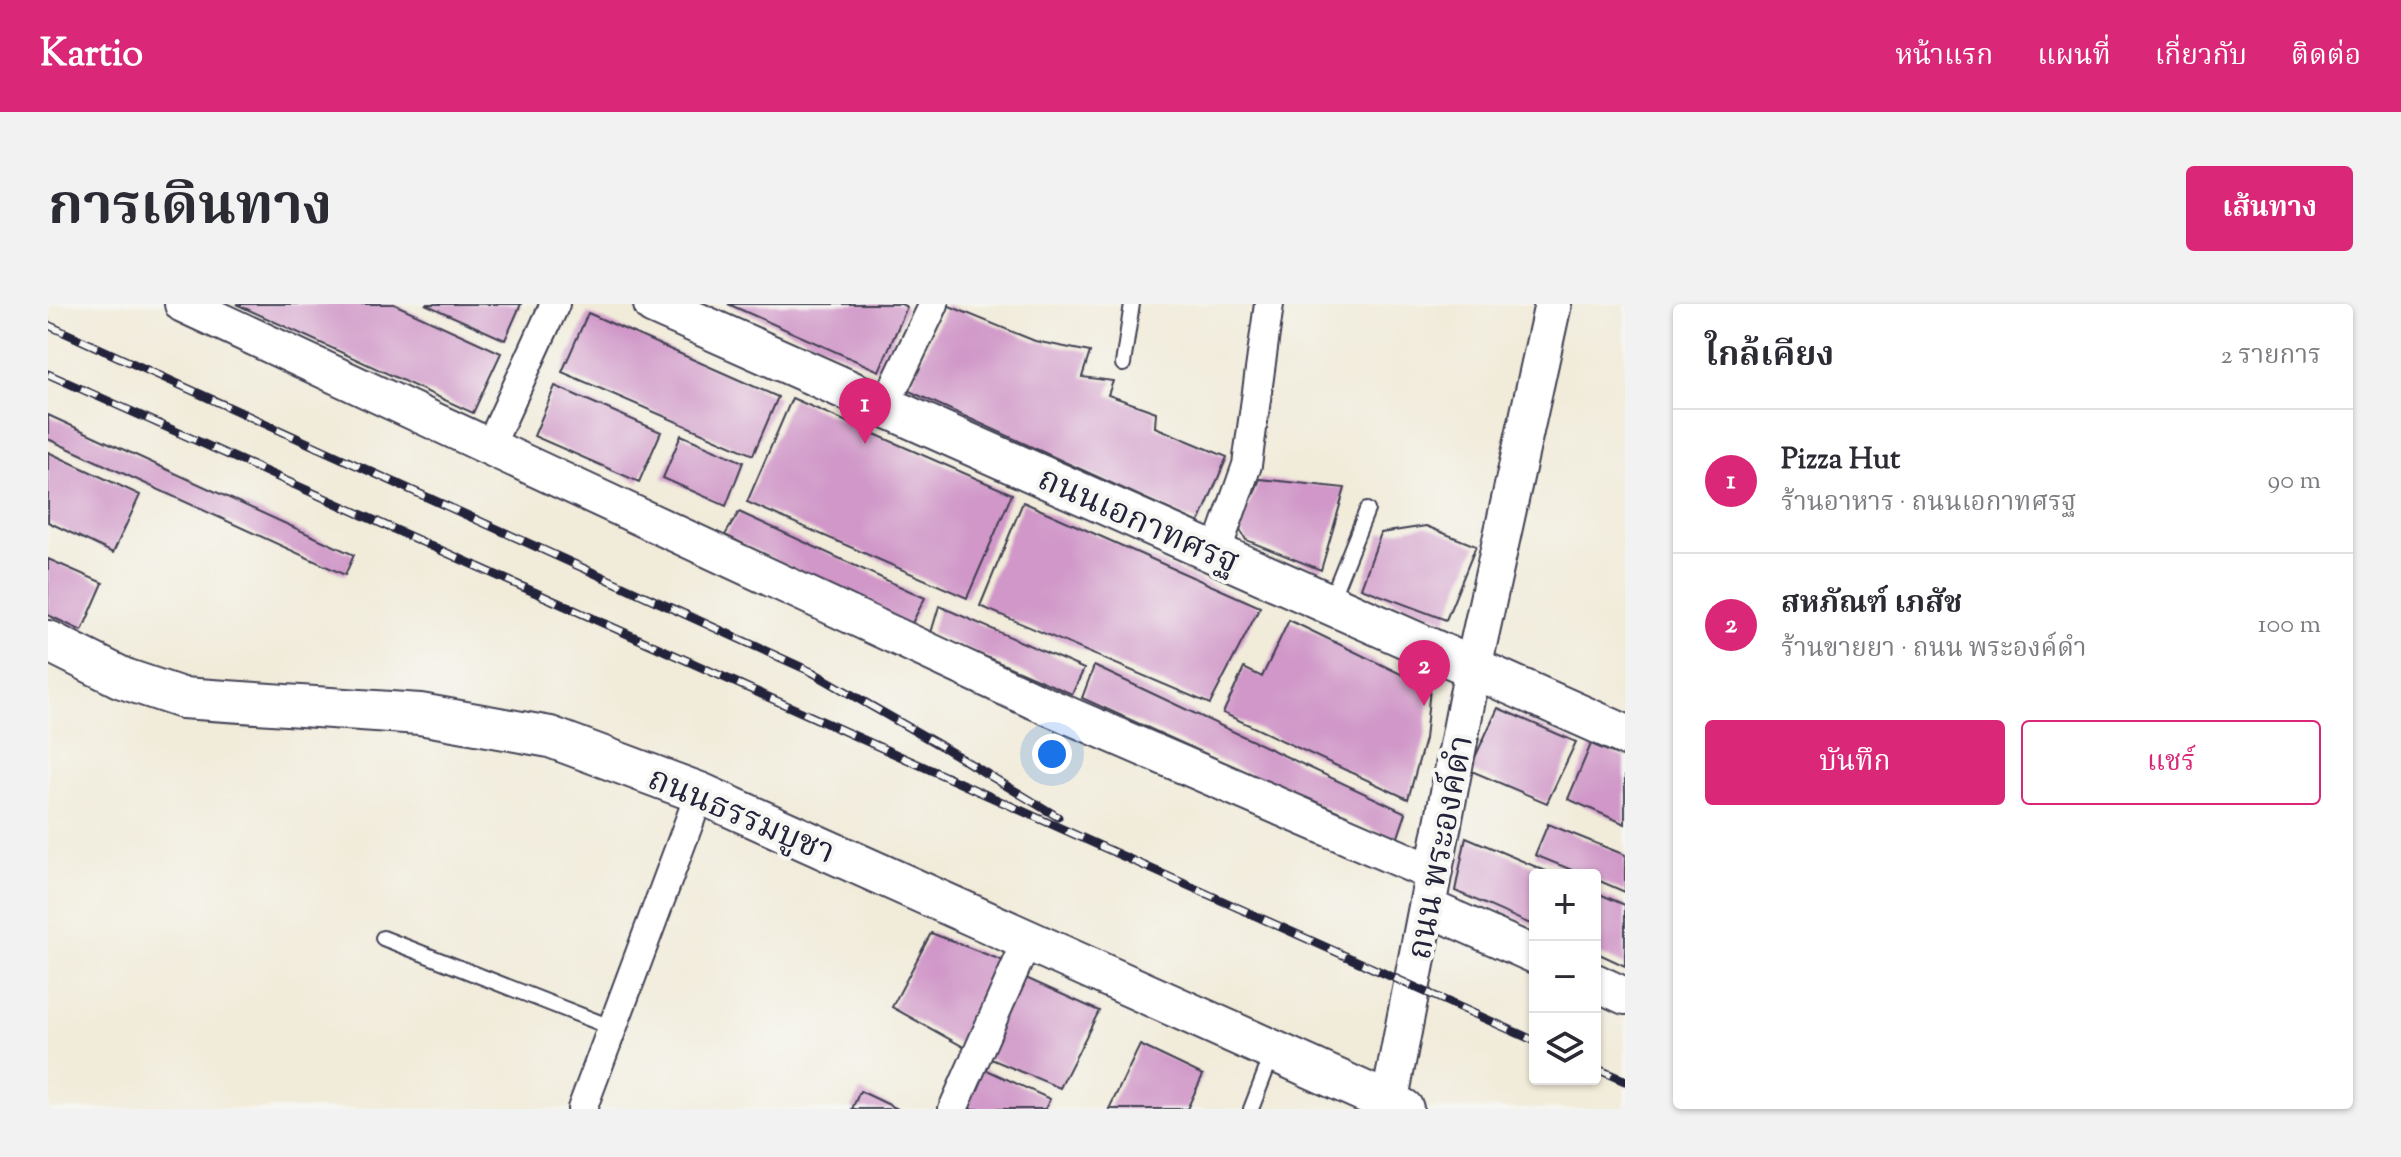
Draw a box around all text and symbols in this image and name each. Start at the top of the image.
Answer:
text: Kartio [40,29,143,83]
text: หน้าแรก [1895,37,1993,77]
text: แผนที่ [2037,37,2111,77]
text: เกี่ยวกับ [2155,37,2247,77]
text: ติดต่อ [2291,37,2361,77]
button: เส้นทาง [2186,166,2353,251]
text: การเดินทาง [48,169,332,250]
text: ใกล้เคียง [1705,332,1834,381]
text: 2 รายการ [2221,338,2321,375]
pin: 1 [839,378,891,444]
text: Pizza Hut [1781,439,1900,482]
street label: ถนนเอกาทศรฐ [1029,456,1246,588]
text: 1 [1727,463,1735,500]
text: 90 m [2268,463,2321,500]
text: ร้านอาหาร · ถนนเอกาทศรฐ [1781,485,2076,522]
text: สหภัณฑ์ เภสัช [1781,583,1962,626]
text: 2 [1725,607,1737,644]
text: 100 m [2258,607,2321,644]
text: ร้านขายยา · ถนน พระองค์ดำ [1781,631,2087,668]
pin: 2 [1398,640,1450,706]
button: บันทึก [1705,720,2005,805]
button: แชร์ [2021,720,2321,805]
street label: ถนน พระองค์ดำ [1397,731,1488,964]
your location [1032,734,1072,774]
street label: ถนนธรรมบูชา [640,756,842,879]
map controls [1529,869,1601,1085]
button: + [1529,869,1601,941]
button: − [1529,941,1601,1013]
button: layers [1529,1013,1601,1085]

